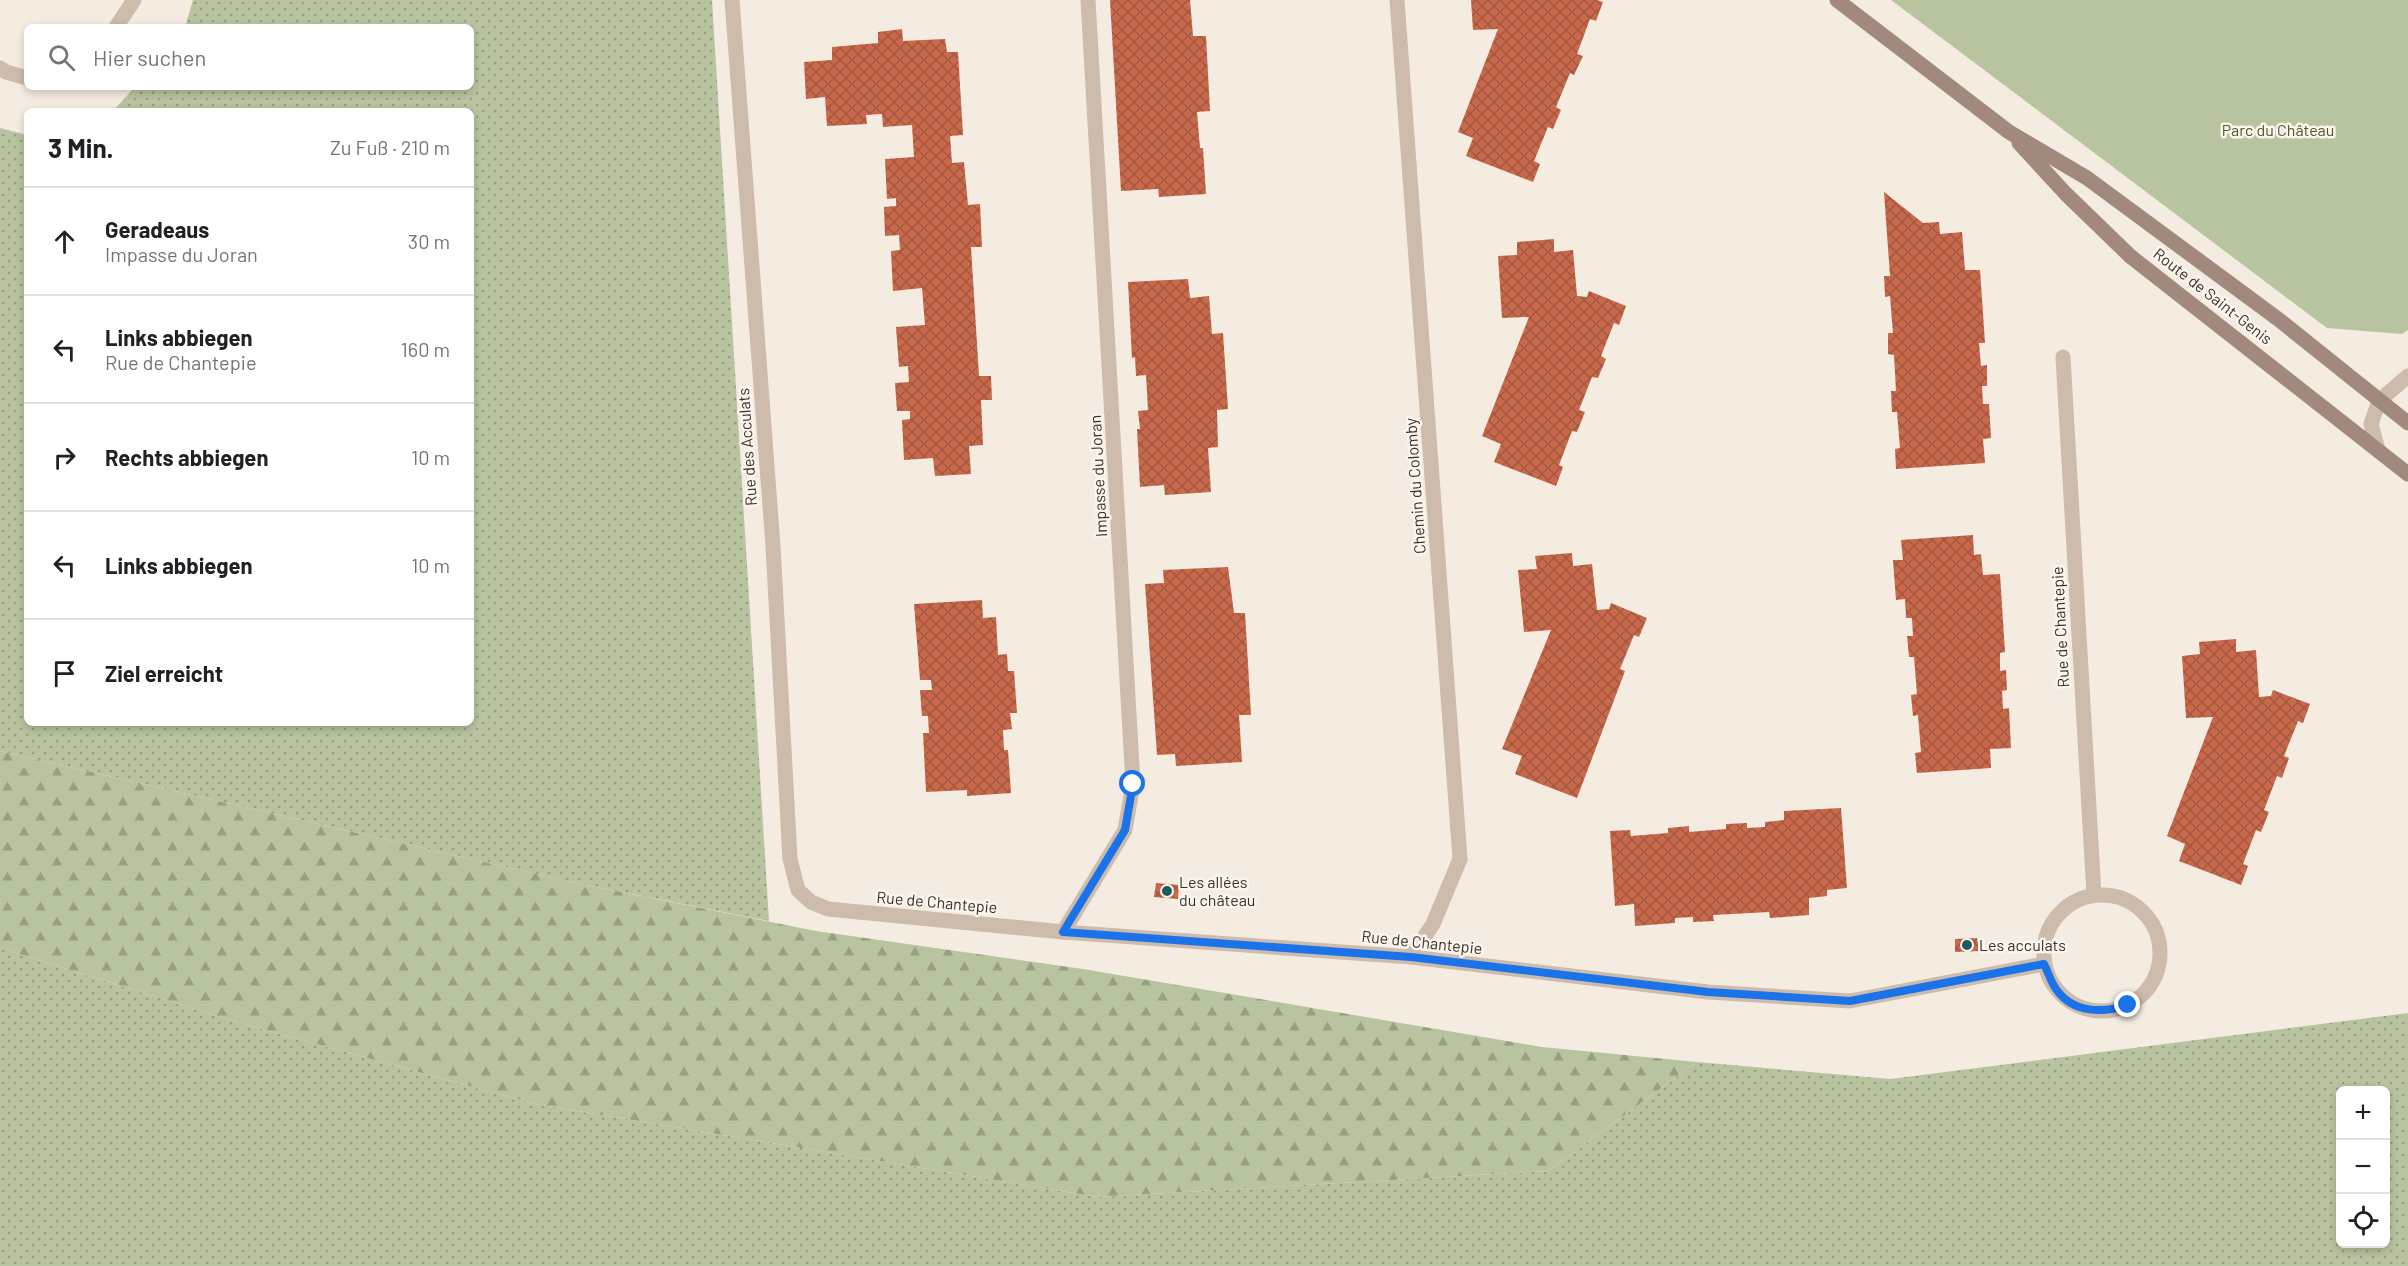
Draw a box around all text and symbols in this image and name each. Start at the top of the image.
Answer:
search box [24,24,474,90]
icon: search [45,41,78,74]
text: Hier suchen [93,44,206,70]
park label: Parc du Château [2222,120,2334,139]
text: 3 Min. [48,132,114,163]
text: Zu Fuß · 210 m [330,135,450,159]
text: Geradeaus [105,216,209,242]
icon: ahead [48,225,81,258]
text: 30 m [408,229,450,253]
text: Impasse du Joran [105,242,258,266]
street label: Route de Saint-Genis [2150,243,2277,348]
text: Links abbiegen [105,324,253,350]
icon: left [48,333,81,366]
text: 160 m [401,337,450,361]
text: Rue de Chantepie [105,350,257,374]
street label: Rue des Acculats [733,387,760,507]
street label: Impasse du Joran [1085,414,1110,538]
street label: Chemin du Colomby [1400,417,1429,555]
icon: right [48,441,81,474]
text: Rechts abbiegen [105,444,268,470]
text: 10 m [411,445,450,469]
icon: left [48,549,81,582]
text: Links abbiegen [105,552,253,578]
text: 10 m [411,553,450,577]
street label: Rue de Chantepie [2047,566,2072,688]
icon: arrive [48,657,81,690]
text: Ziel erreicht [105,660,223,686]
route start [1119,770,1145,796]
place label: Les allées du château [1179,872,1255,909]
marker: Les allées du château [1160,884,1174,898]
street label: Rue de Chantepie [876,887,998,916]
street label: Rue de Chantepie [1361,926,1483,957]
place label: Les acculats [1979,935,2066,954]
marker: Les acculats [1960,938,1974,952]
route end [2114,991,2140,1017]
map controls [2336,1086,2390,1248]
button: + [2336,1086,2390,1140]
button: − [2336,1140,2390,1194]
button: locate [2336,1194,2390,1248]

